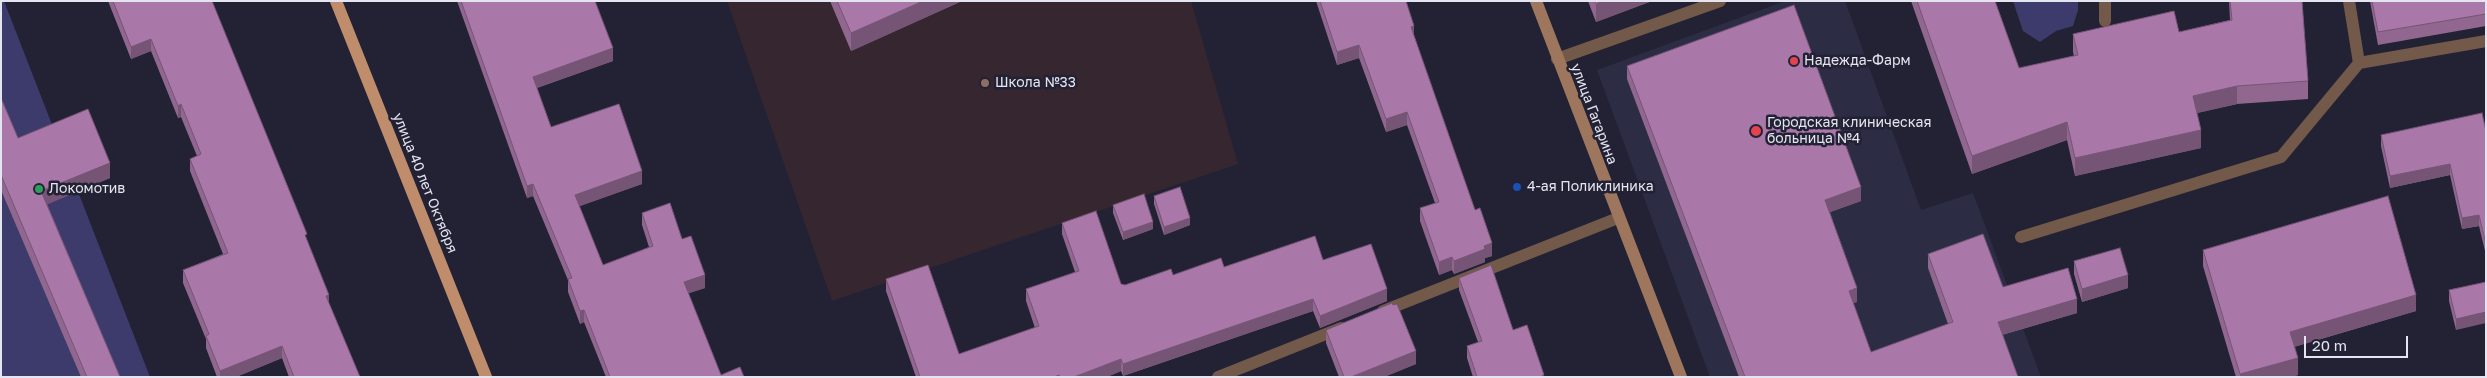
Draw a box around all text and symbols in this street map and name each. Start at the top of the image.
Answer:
place label: Надежда-Фарм [1804,53,1911,69]
marker: Надежда-Фарм [1788,55,1800,67]
street label: улица Гагарина [1567,61,1621,167]
place label: Школа №33 [995,75,1076,91]
marker: Школа №33 [979,77,991,89]
street label: улица 40 лет Октября [389,110,461,256]
place label: Городская клиническая больница №4 [1767,115,1931,148]
marker: Городская клиническая больница №4 [1749,124,1763,138]
place label: 4-ая Поликлиника [1527,179,1654,195]
place label: Локомотив [49,181,125,197]
marker: 4-ая Поликлиника [1511,181,1523,193]
marker: Локомотив [33,183,45,195]
scale bar [2307,326,2411,358]
text: 20 m [2312,336,2347,354]

